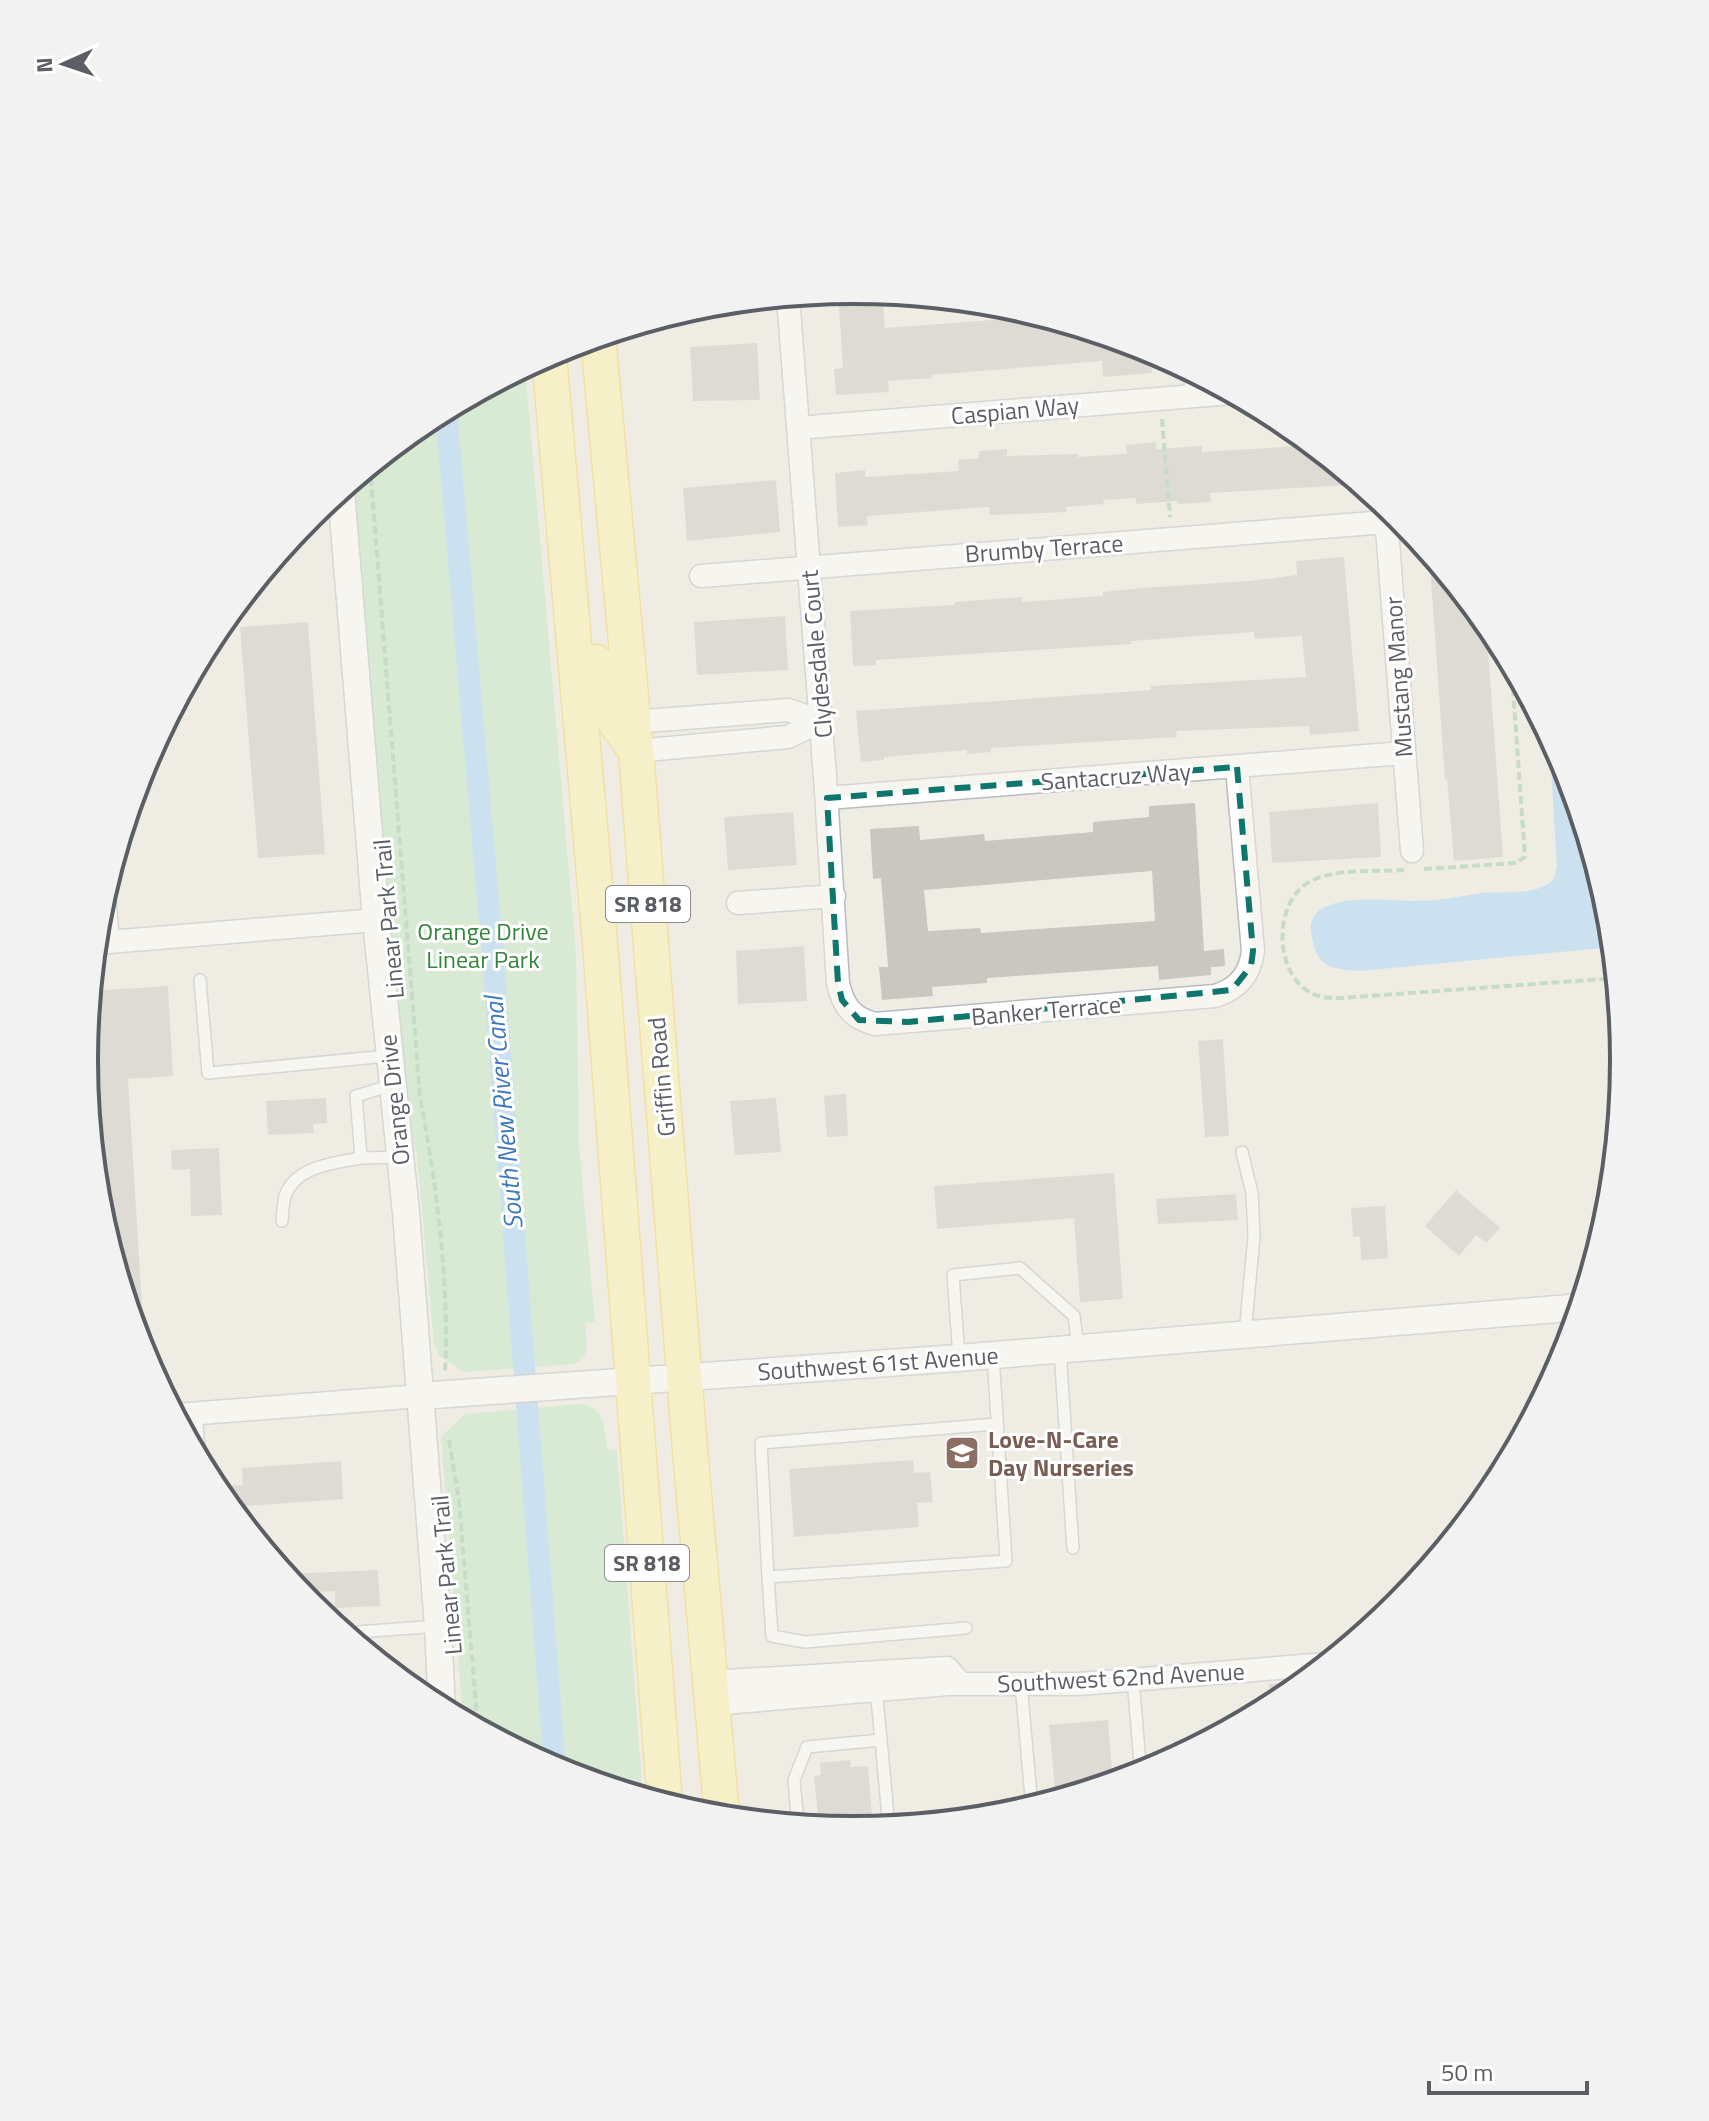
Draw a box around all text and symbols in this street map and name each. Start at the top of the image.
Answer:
north arrow [24,24,104,104]
text: N [27,57,61,74]
street label: Caspian Way [949,386,1081,434]
street label: Brumby Terrace [964,525,1124,571]
street label: Clydesdale Court [791,568,841,740]
street label: Mustang Manor [1374,595,1422,759]
street label: Santacruz Way [1040,753,1193,799]
street label: Linear Park Trail [363,838,413,1000]
road number: SR 818 [606,886,690,922]
park label: Orange Drive Linear Park [417,913,549,977]
street label: Banker Terrace [970,986,1122,1034]
water label: South New River Canal [473,992,533,1231]
street label: Griffin Road [638,1016,684,1138]
street label: Orange Drive [369,1033,419,1167]
street label: Southwest 61st Avenue [756,1337,1000,1389]
place label: Love-N-Care Day Nurseries [988,1421,1134,1485]
school or university icon: Love-N-Care Day Nurseries [943,1434,981,1472]
street label: Linear Park Trail [421,1494,471,1656]
road number: SR 818 [605,1545,689,1581]
street label: Southwest 62nd Avenue [996,1653,1246,1701]
scale bar [1429,2045,1587,2095]
text: 50 m [1441,2054,1493,2090]

